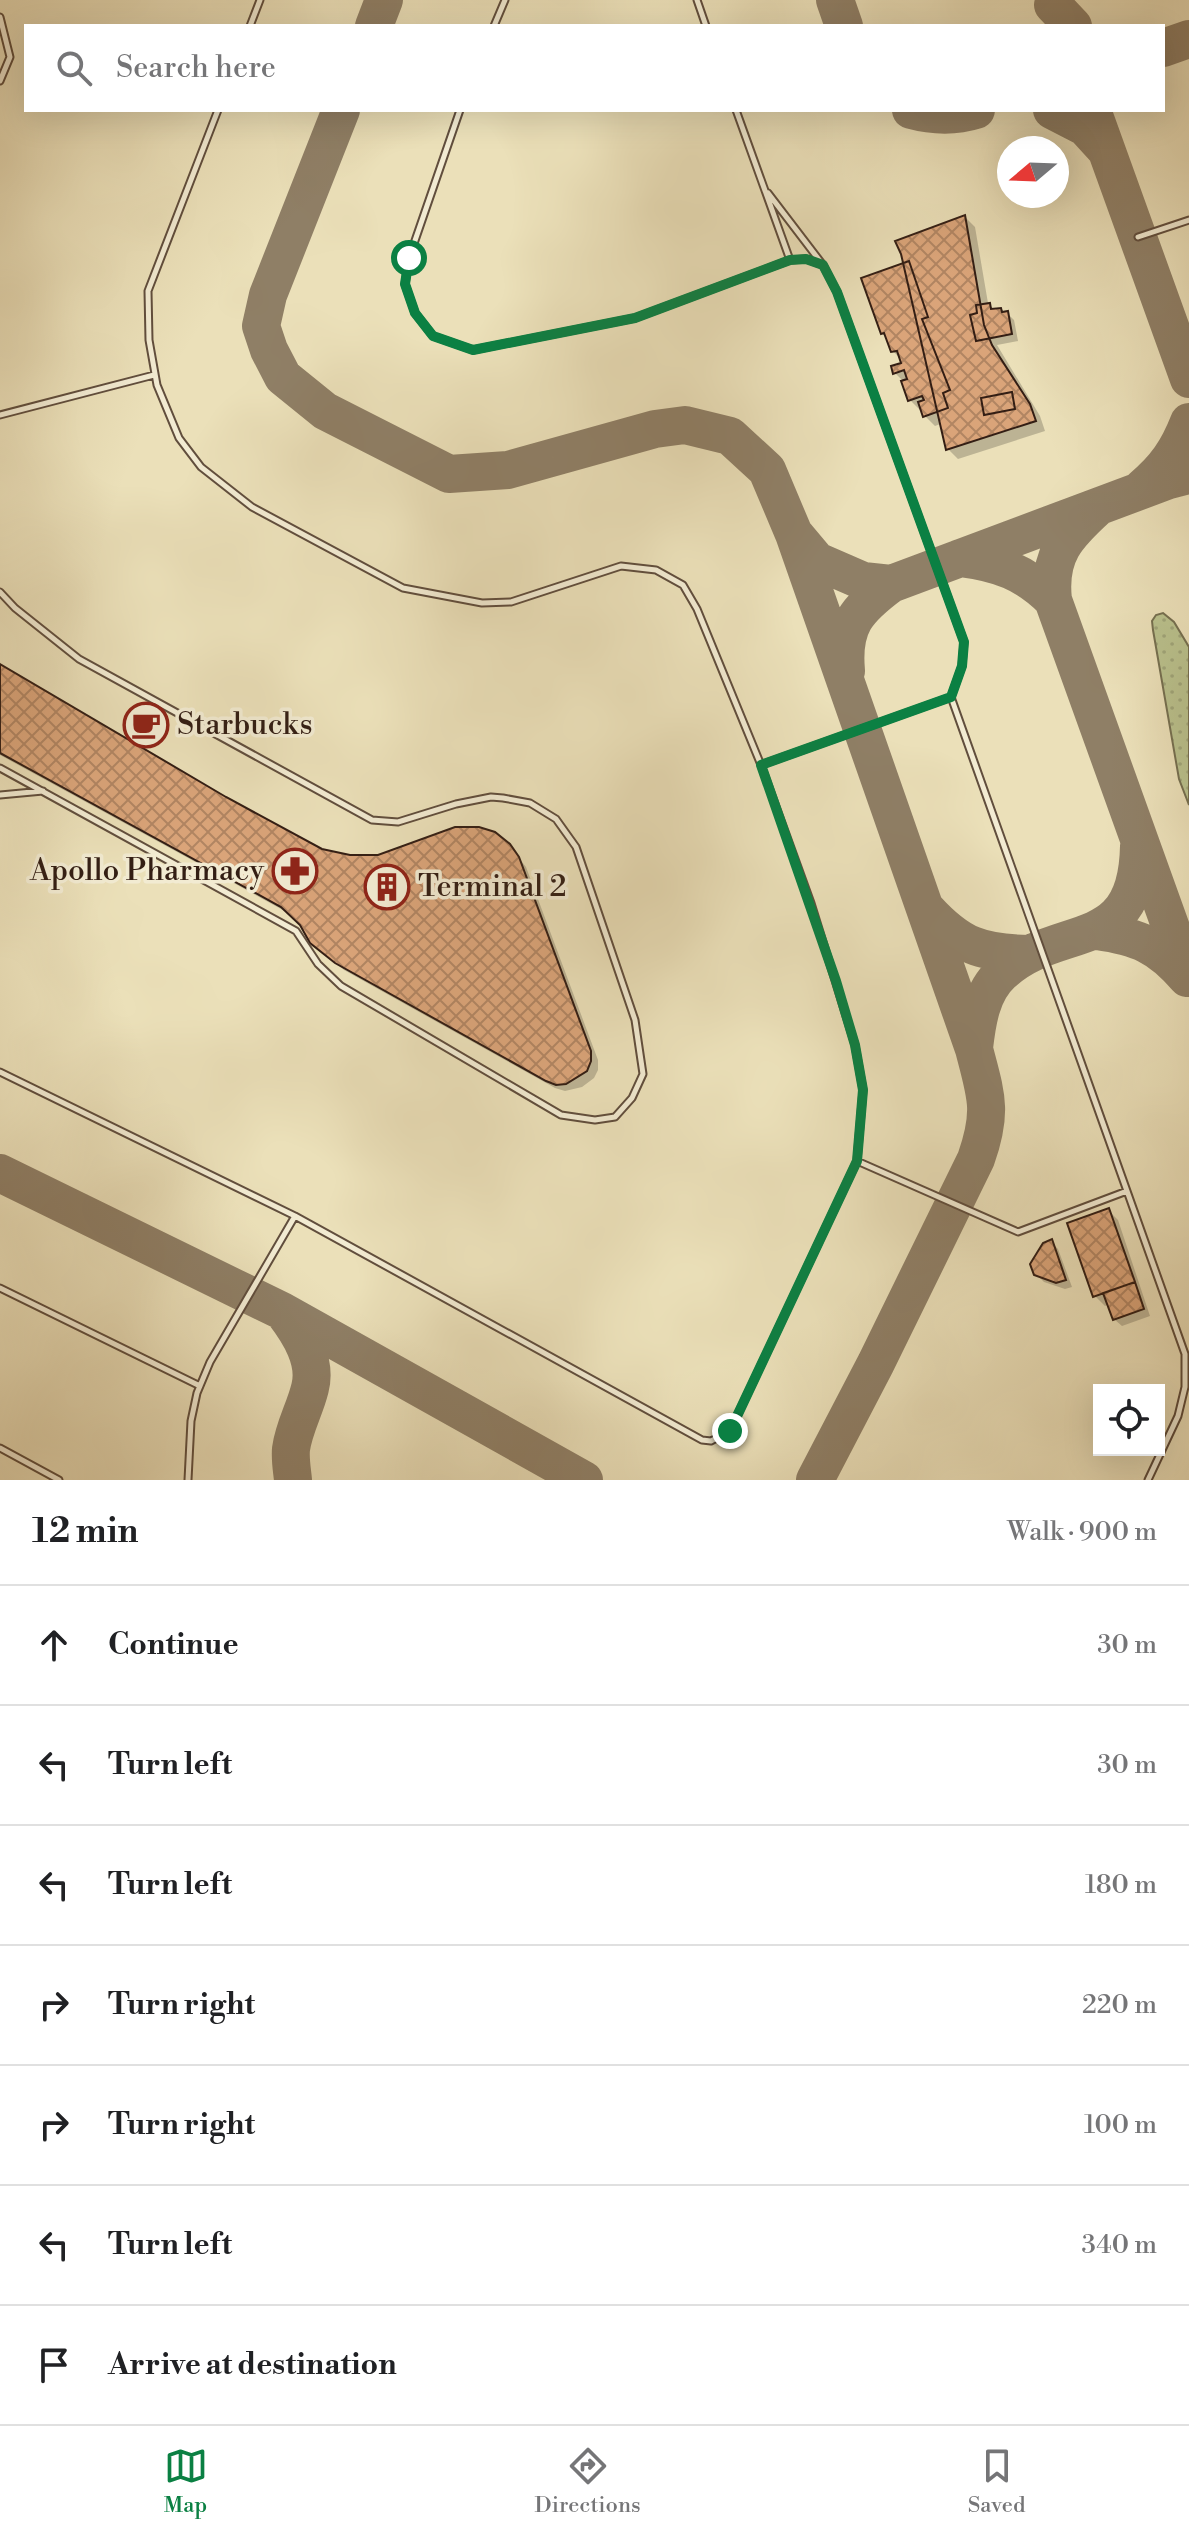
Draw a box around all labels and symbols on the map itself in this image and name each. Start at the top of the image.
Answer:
north arrow [997,136,1069,208]
route start [391,240,427,276]
cafe icon: Starbucks [122,701,170,749]
place label: Starbucks [177,706,313,744]
pharmacy icon: Apollo Pharmacy [271,847,319,895]
place label: Apollo Pharmacy [29,852,264,890]
building icon: Terminal 2 [363,863,411,911]
place label: Terminal 2 [418,868,567,906]
route end [712,1413,748,1449]

